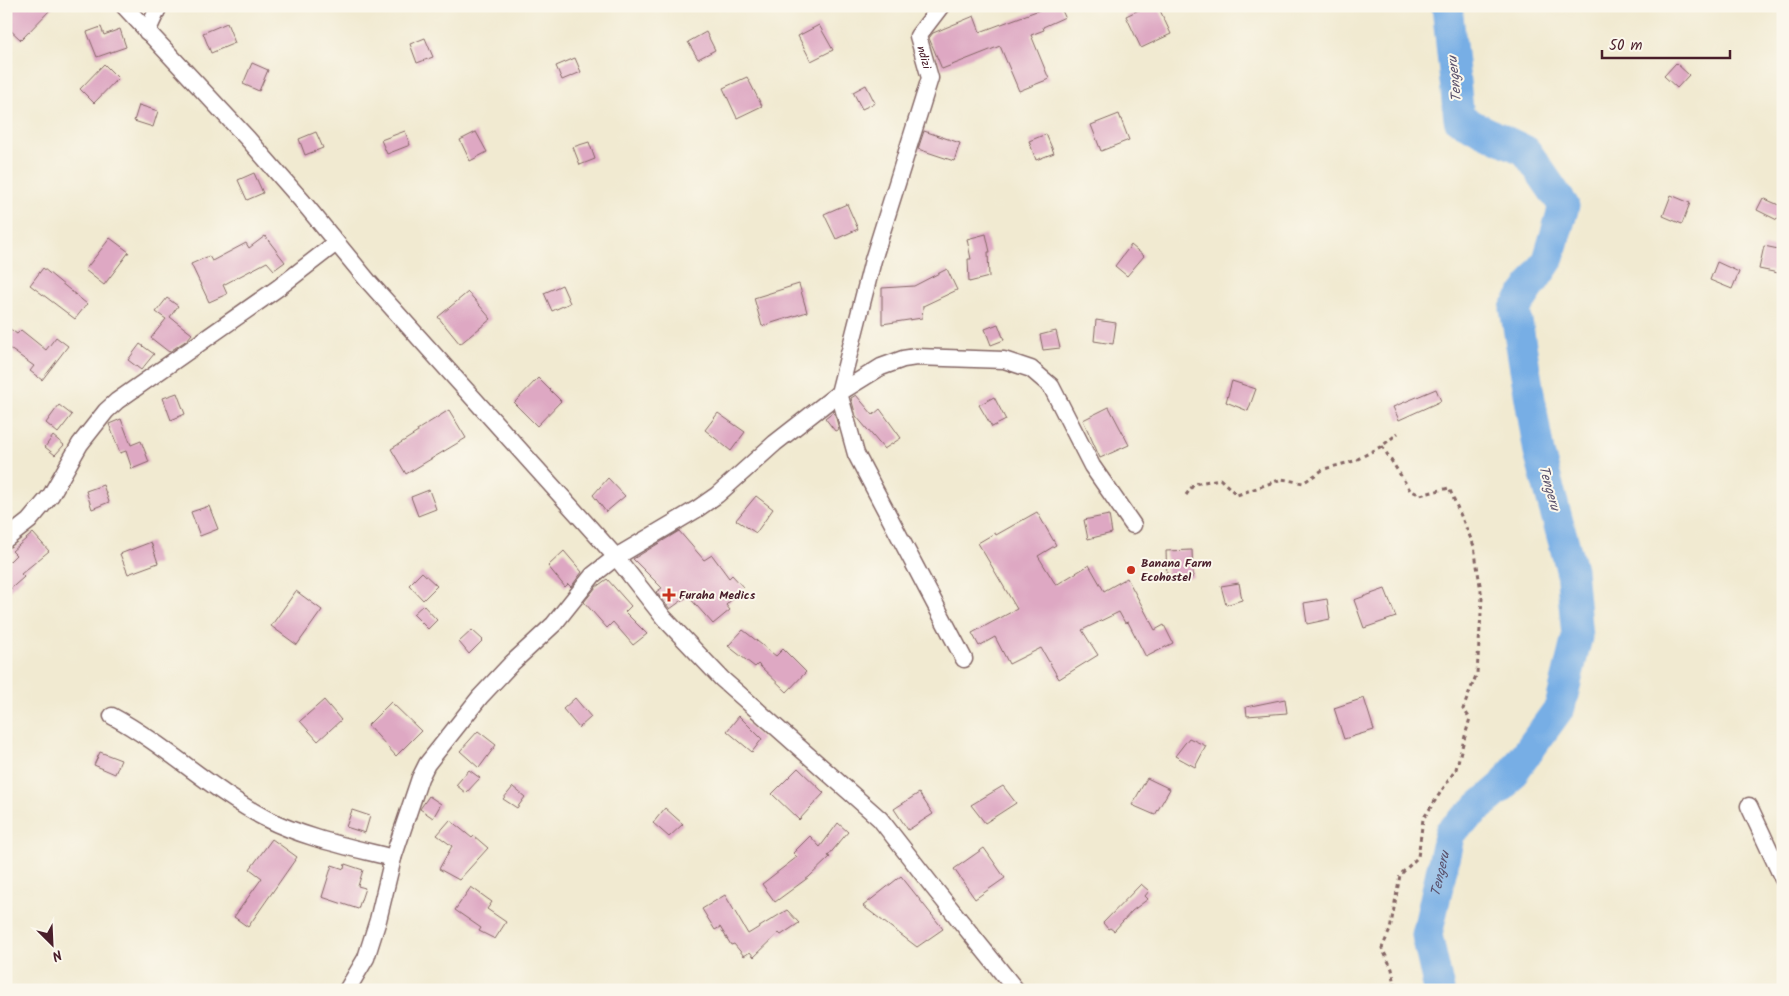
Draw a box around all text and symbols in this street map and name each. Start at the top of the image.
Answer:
scale bar [1602,28,1729,60]
text: 50 m [1609,34,1643,58]
street label: ndizi [912,43,937,72]
water label: Tengeru [1441,53,1468,103]
water label: Tengeru [1532,463,1566,515]
place label: Banana Farm Ecohostel [1141,554,1212,587]
marker: Banana Farm Ecohostel [1125,564,1137,576]
place label: Furaha Medics [679,586,756,605]
marker: Furaha Medics [663,589,675,601]
water label: Tengeru [1425,847,1457,898]
north arrow [28,918,78,968]
text: N [48,943,65,967]

